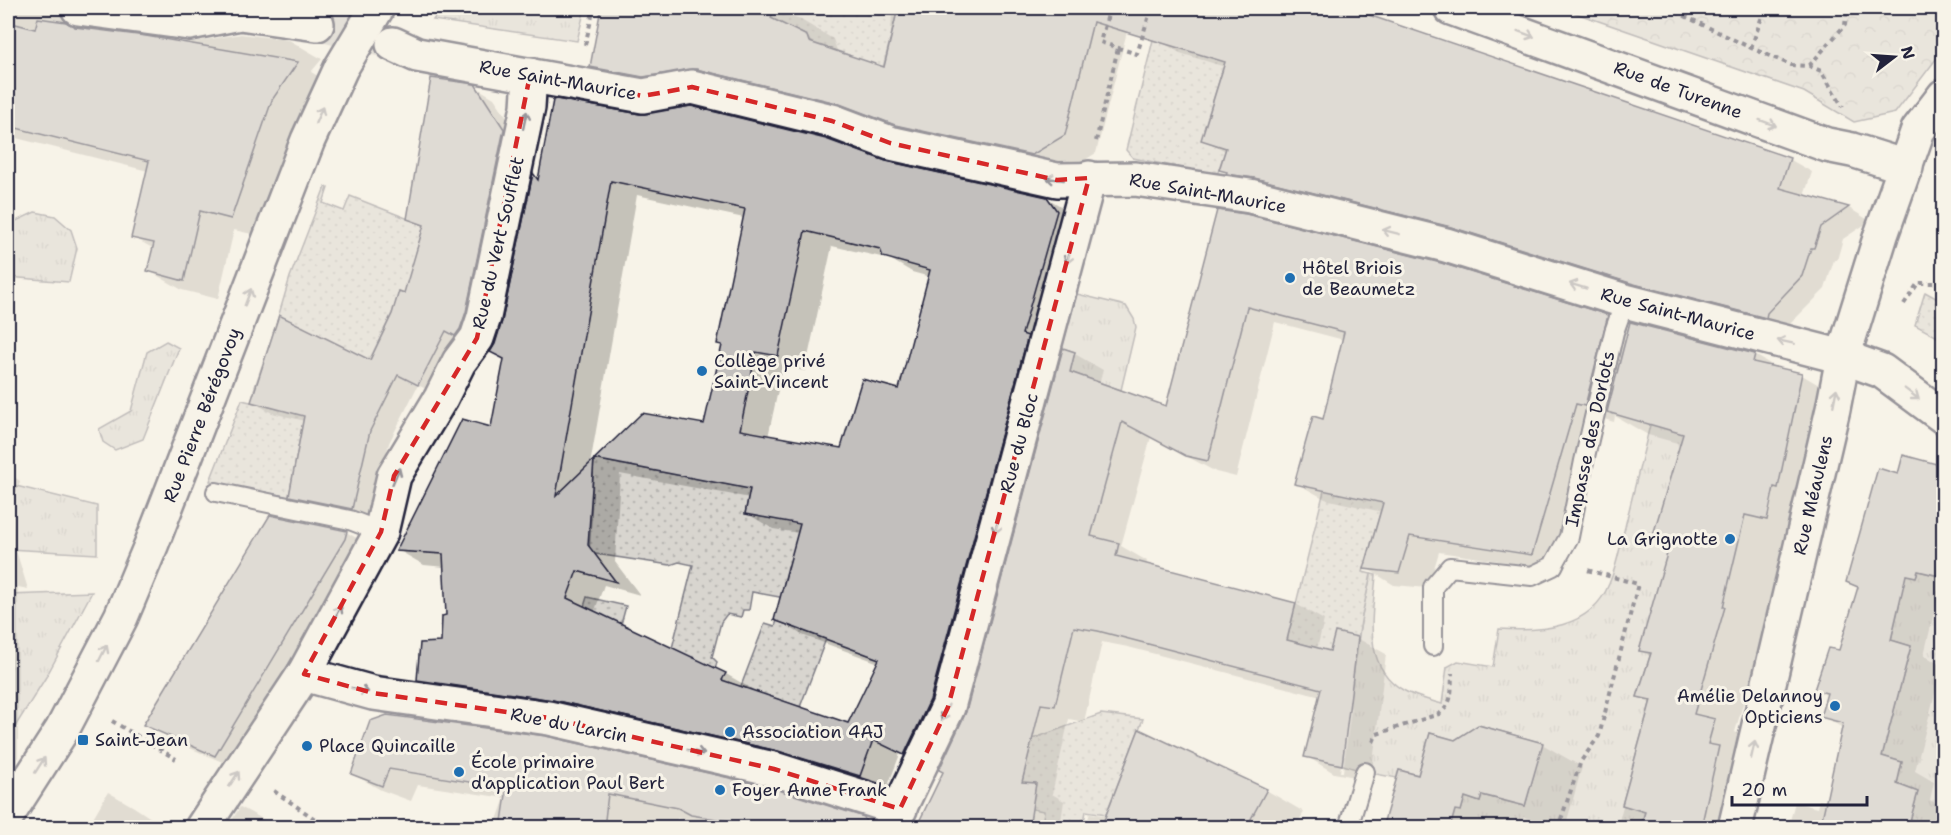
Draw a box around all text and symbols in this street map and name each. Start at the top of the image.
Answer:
north arrow [1864,27,1924,87]
one-way arrow [1516,29,1535,40]
text: N [1896,44,1920,62]
street label: Rue Saint-Maurice [478,54,638,106]
street label: Rue de Turenne [1610,56,1746,124]
one-way arrow [314,107,325,125]
one-way arrow [520,110,531,130]
one-way arrow [1758,119,1777,130]
street label: Rue du Vert Soufflet [466,154,530,332]
street label: Rue Saint-Maurice [1128,167,1288,219]
one-way arrow [1045,173,1065,184]
one-way arrow [1381,225,1400,237]
one-way arrow [1063,246,1075,265]
place label: Hôtel Briois de Beaumetz [1302,256,1415,301]
marker: Hôtel Briois de Beaumetz [1283,271,1297,285]
one-way arrow [1569,280,1588,291]
street label: Rue Saint-Maurice [1598,282,1758,346]
one-way arrow [243,288,254,307]
street label: Rue Pierre Bérégovoy [158,324,246,506]
one-way arrow [1777,336,1797,347]
place label: Collège privé Saint-Vincent [714,349,829,394]
street label: Impasse des Dorlots [1560,349,1620,529]
marker: Collège privé Saint-Vincent [695,364,709,378]
one-way arrow [1830,387,1841,407]
one-way arrow [1904,387,1920,400]
street label: Rue du Bloc [994,390,1044,496]
street label: Rue Méaulens [1788,433,1838,557]
one-way arrow [391,467,402,485]
one-way arrow [990,515,1002,534]
place label: La Grignotte [1607,527,1718,551]
marker: La Grignotte [1723,532,1737,546]
one-way arrow [331,605,343,622]
one-way arrow [98,644,109,662]
one-way arrow [350,684,369,696]
place label: Amélie Delannoy Opticiens [1677,684,1823,729]
marker: Amélie Delannoy Opticiens [1828,699,1842,713]
street label: Rue du Larcin [508,702,630,748]
one-way arrow [939,703,950,721]
place label: Association 4AJ [742,720,884,744]
marker: Association 4AJ [723,725,737,739]
place label: Saint-Jean [95,728,188,752]
marker: Saint-Jean [76,733,90,747]
place label: Place Quincaille [319,734,456,758]
marker: Place Quincaille [300,739,314,753]
one-way arrow [1748,741,1760,760]
one-way arrow [686,746,705,758]
place label: École primaire d'application Paul Bert [471,750,665,795]
one-way arrow [34,757,46,774]
marker: École primaire d'application Paul Bert [452,765,466,779]
scale bar [1732,769,1867,807]
one-way arrow [228,771,240,788]
place label: Foyer Anne Frank [732,778,887,802]
text: 20 m [1741,778,1787,802]
marker: Foyer Anne Frank [713,783,727,797]

